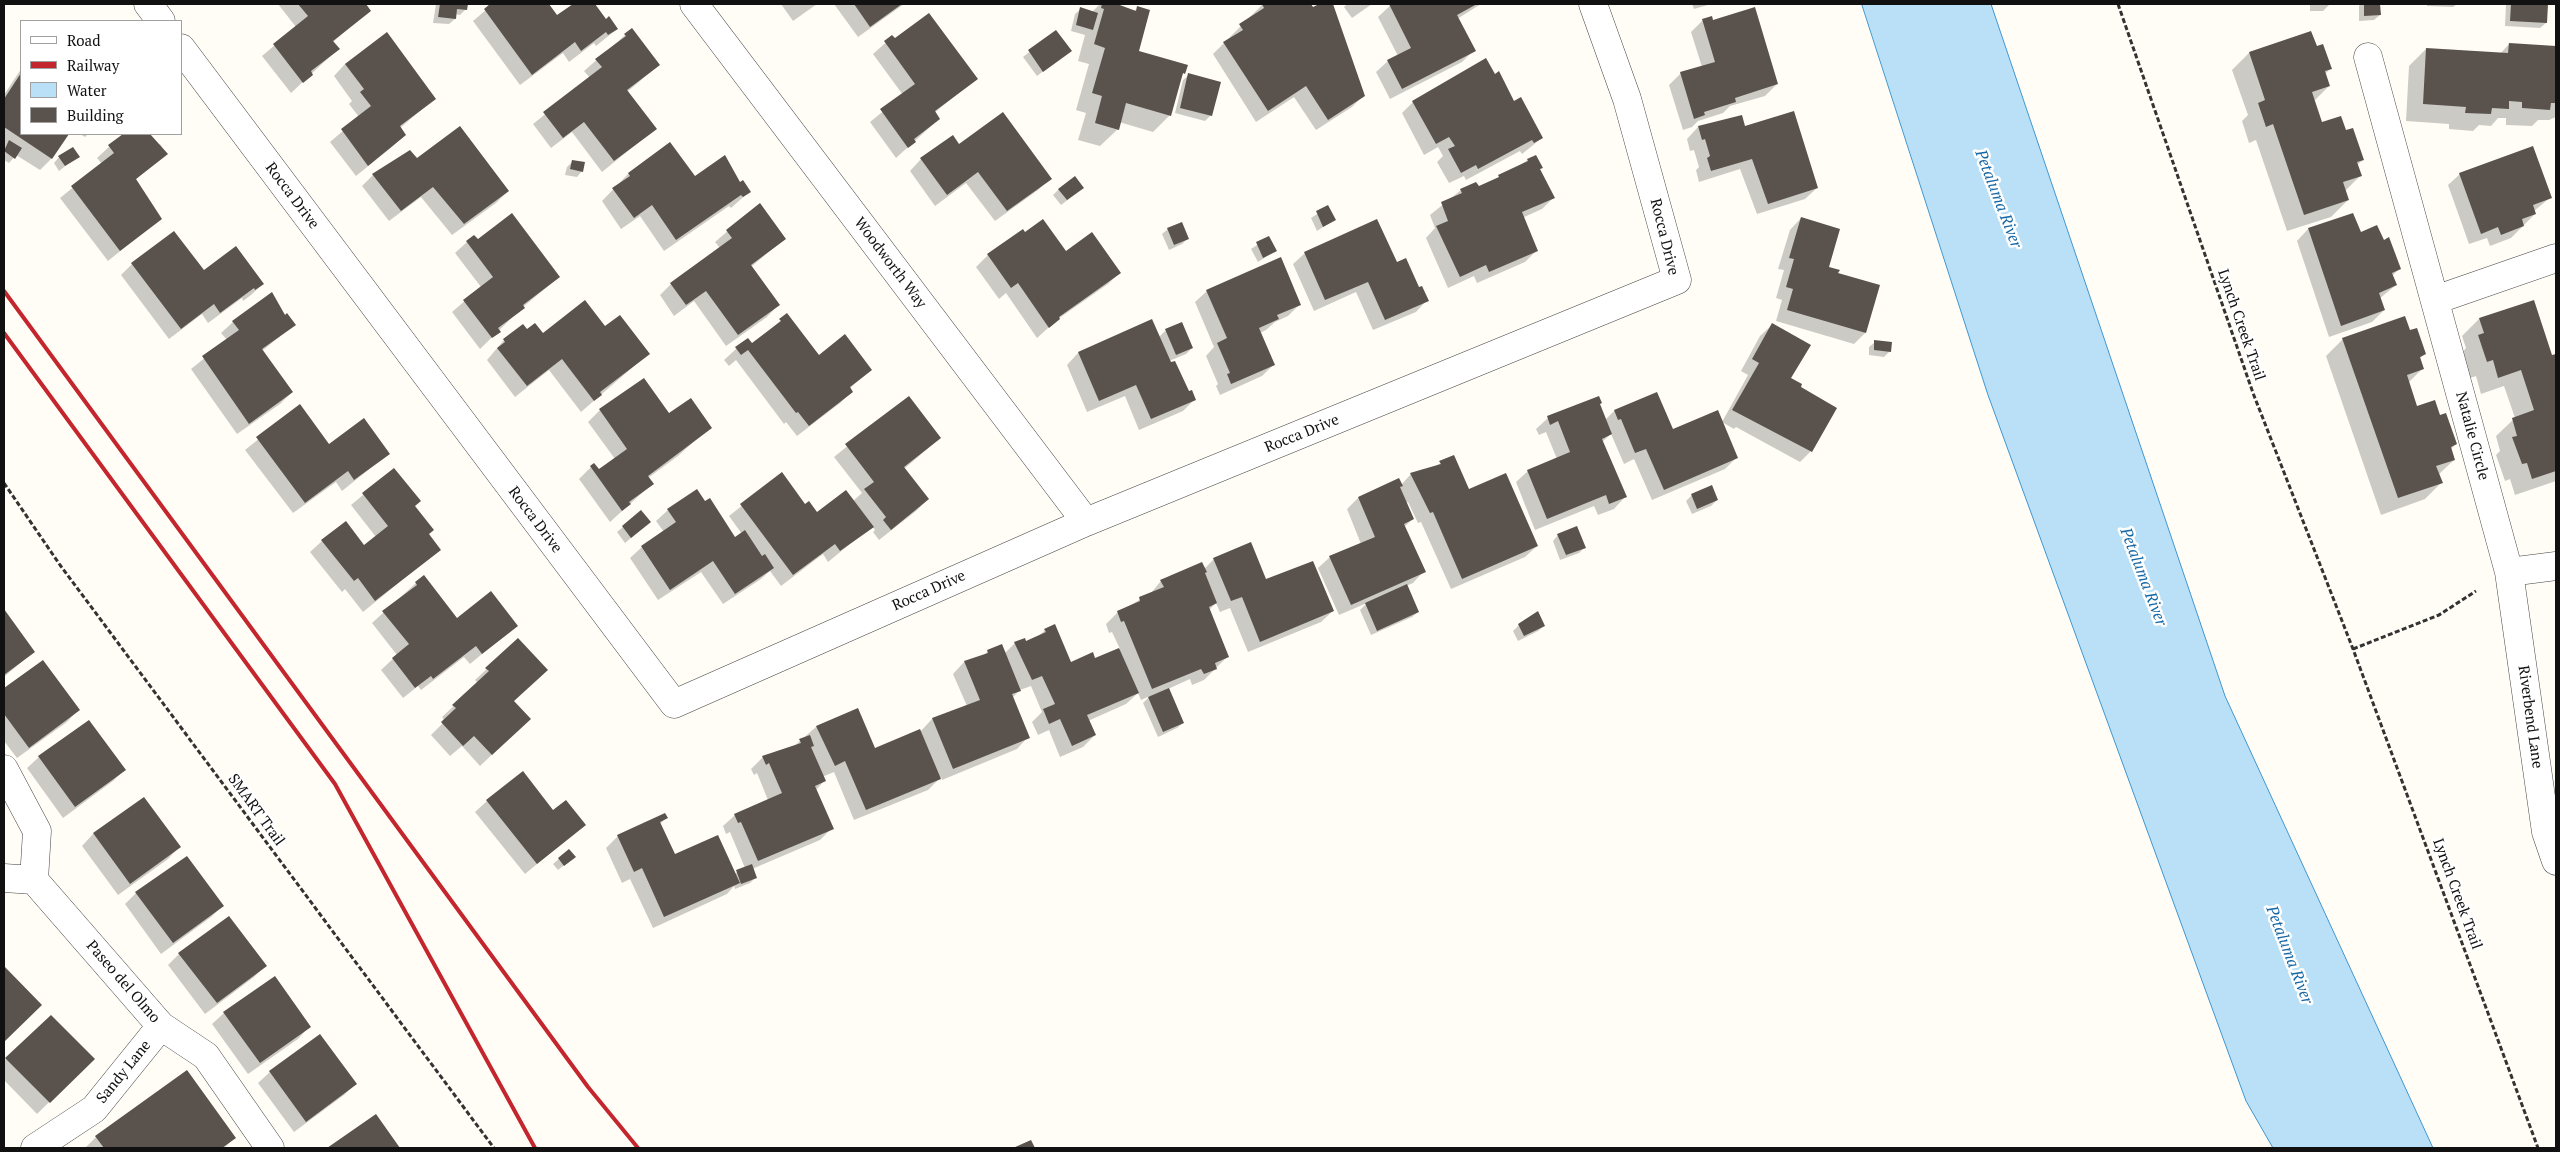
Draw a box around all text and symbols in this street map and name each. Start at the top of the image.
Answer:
legend [20,20,182,135]
text: Road [67,30,100,50]
text: Railway [67,55,119,75]
text: Water [67,80,106,100]
text: Building [67,105,124,125]
water label: Petaluma River [1970,147,2026,251]
street label: Rocca Drive [261,159,323,233]
street label: Rocca Drive [1646,197,1682,277]
street label: Woodworth Way [850,214,930,312]
street label: Lynch Creek Trail [2214,267,2268,383]
street label: Natalie Circle [2452,390,2492,482]
street label: Rocca Drive [1262,411,1342,457]
street label: Rocca Drive [504,483,566,557]
water label: Petaluma River [2115,525,2171,629]
street label: Rocca Drive [890,567,968,615]
street label: Riverbend Lane [2514,664,2546,770]
street label: SMART Trail [224,771,288,849]
street label: Lynch Creek Trail [2429,836,2485,952]
water label: Petaluma River [2261,903,2317,1007]
street label: Paseo del Olmo [82,937,164,1027]
street label: Sandy Lane [93,1037,155,1107]

